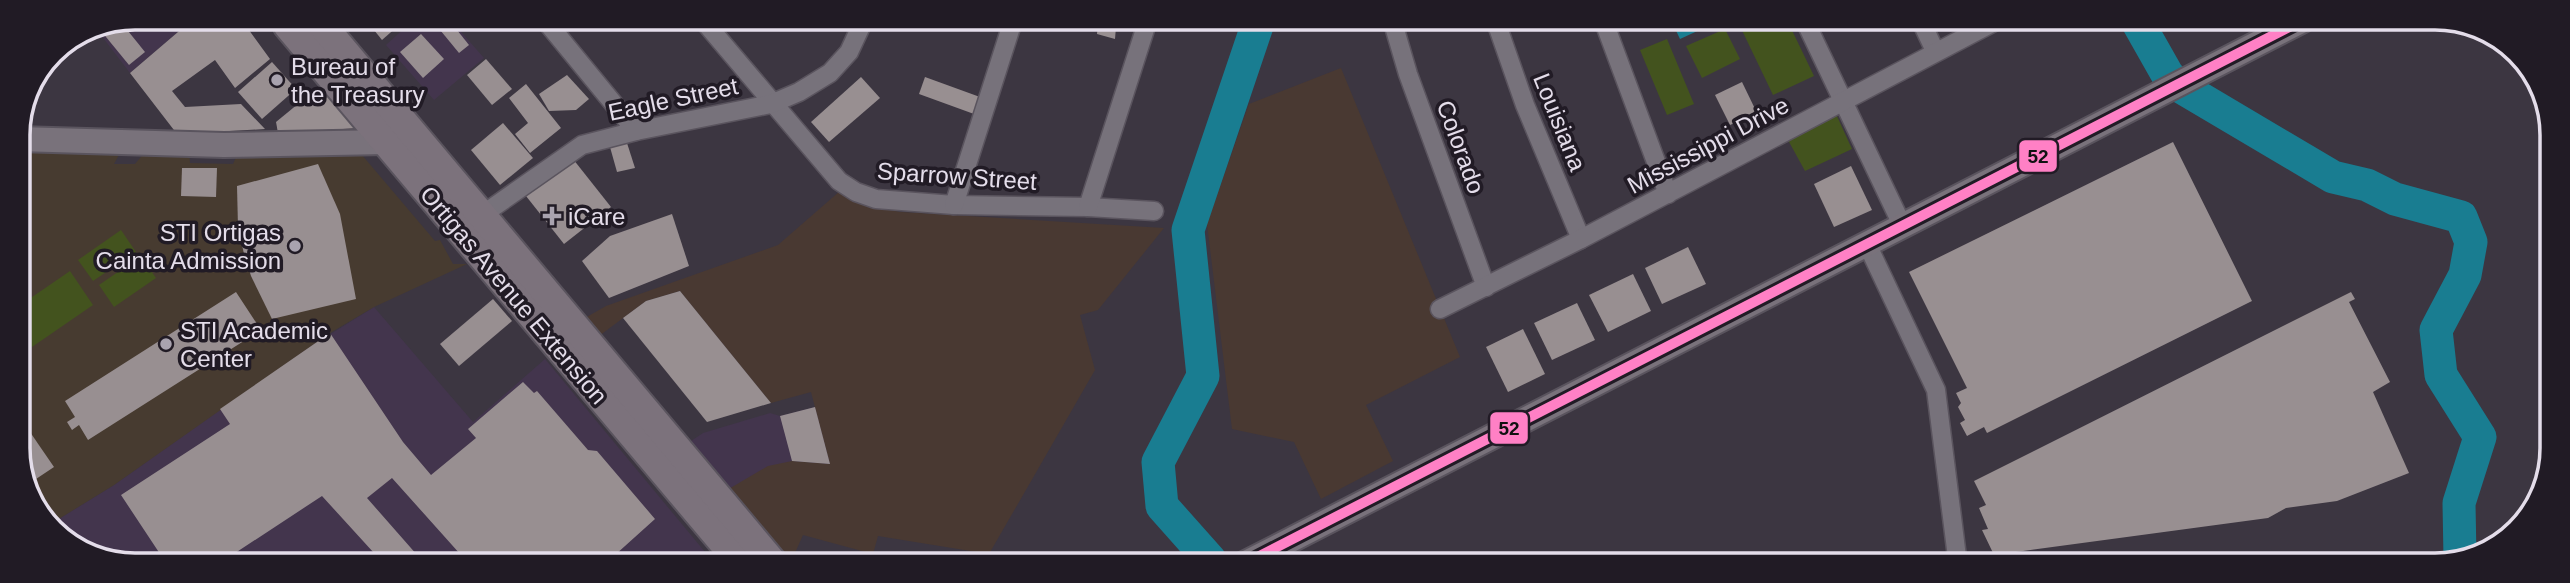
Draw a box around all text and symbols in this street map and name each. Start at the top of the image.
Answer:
place label: Bureau of the Treasury [291,53,424,108]
street label: Louisiana [1528,69,1592,175]
marker: Bureau of the Treasury [269,72,285,88]
street label: Eagle Street [606,72,741,126]
street label: Mississippi Drive [1623,91,1793,199]
street label: Colorado [1432,97,1490,197]
line badge: 52 [2018,139,2058,173]
text: 52 [2027,146,2049,167]
street label: Sparrow Street [876,157,1038,195]
street label: Ortigas Avenue Extension [415,181,613,409]
place label: iCare [568,203,625,230]
marker: iCare [542,206,562,226]
place label: STI Ortigas Cainta Admission [96,219,281,274]
marker: STI Ortigas Cainta Admission [287,238,303,254]
place label: STI Academic Center [180,317,328,372]
marker: STI Academic Center [158,336,174,352]
line badge: 52 [1489,411,1529,445]
text: 52 [1498,418,1520,439]

